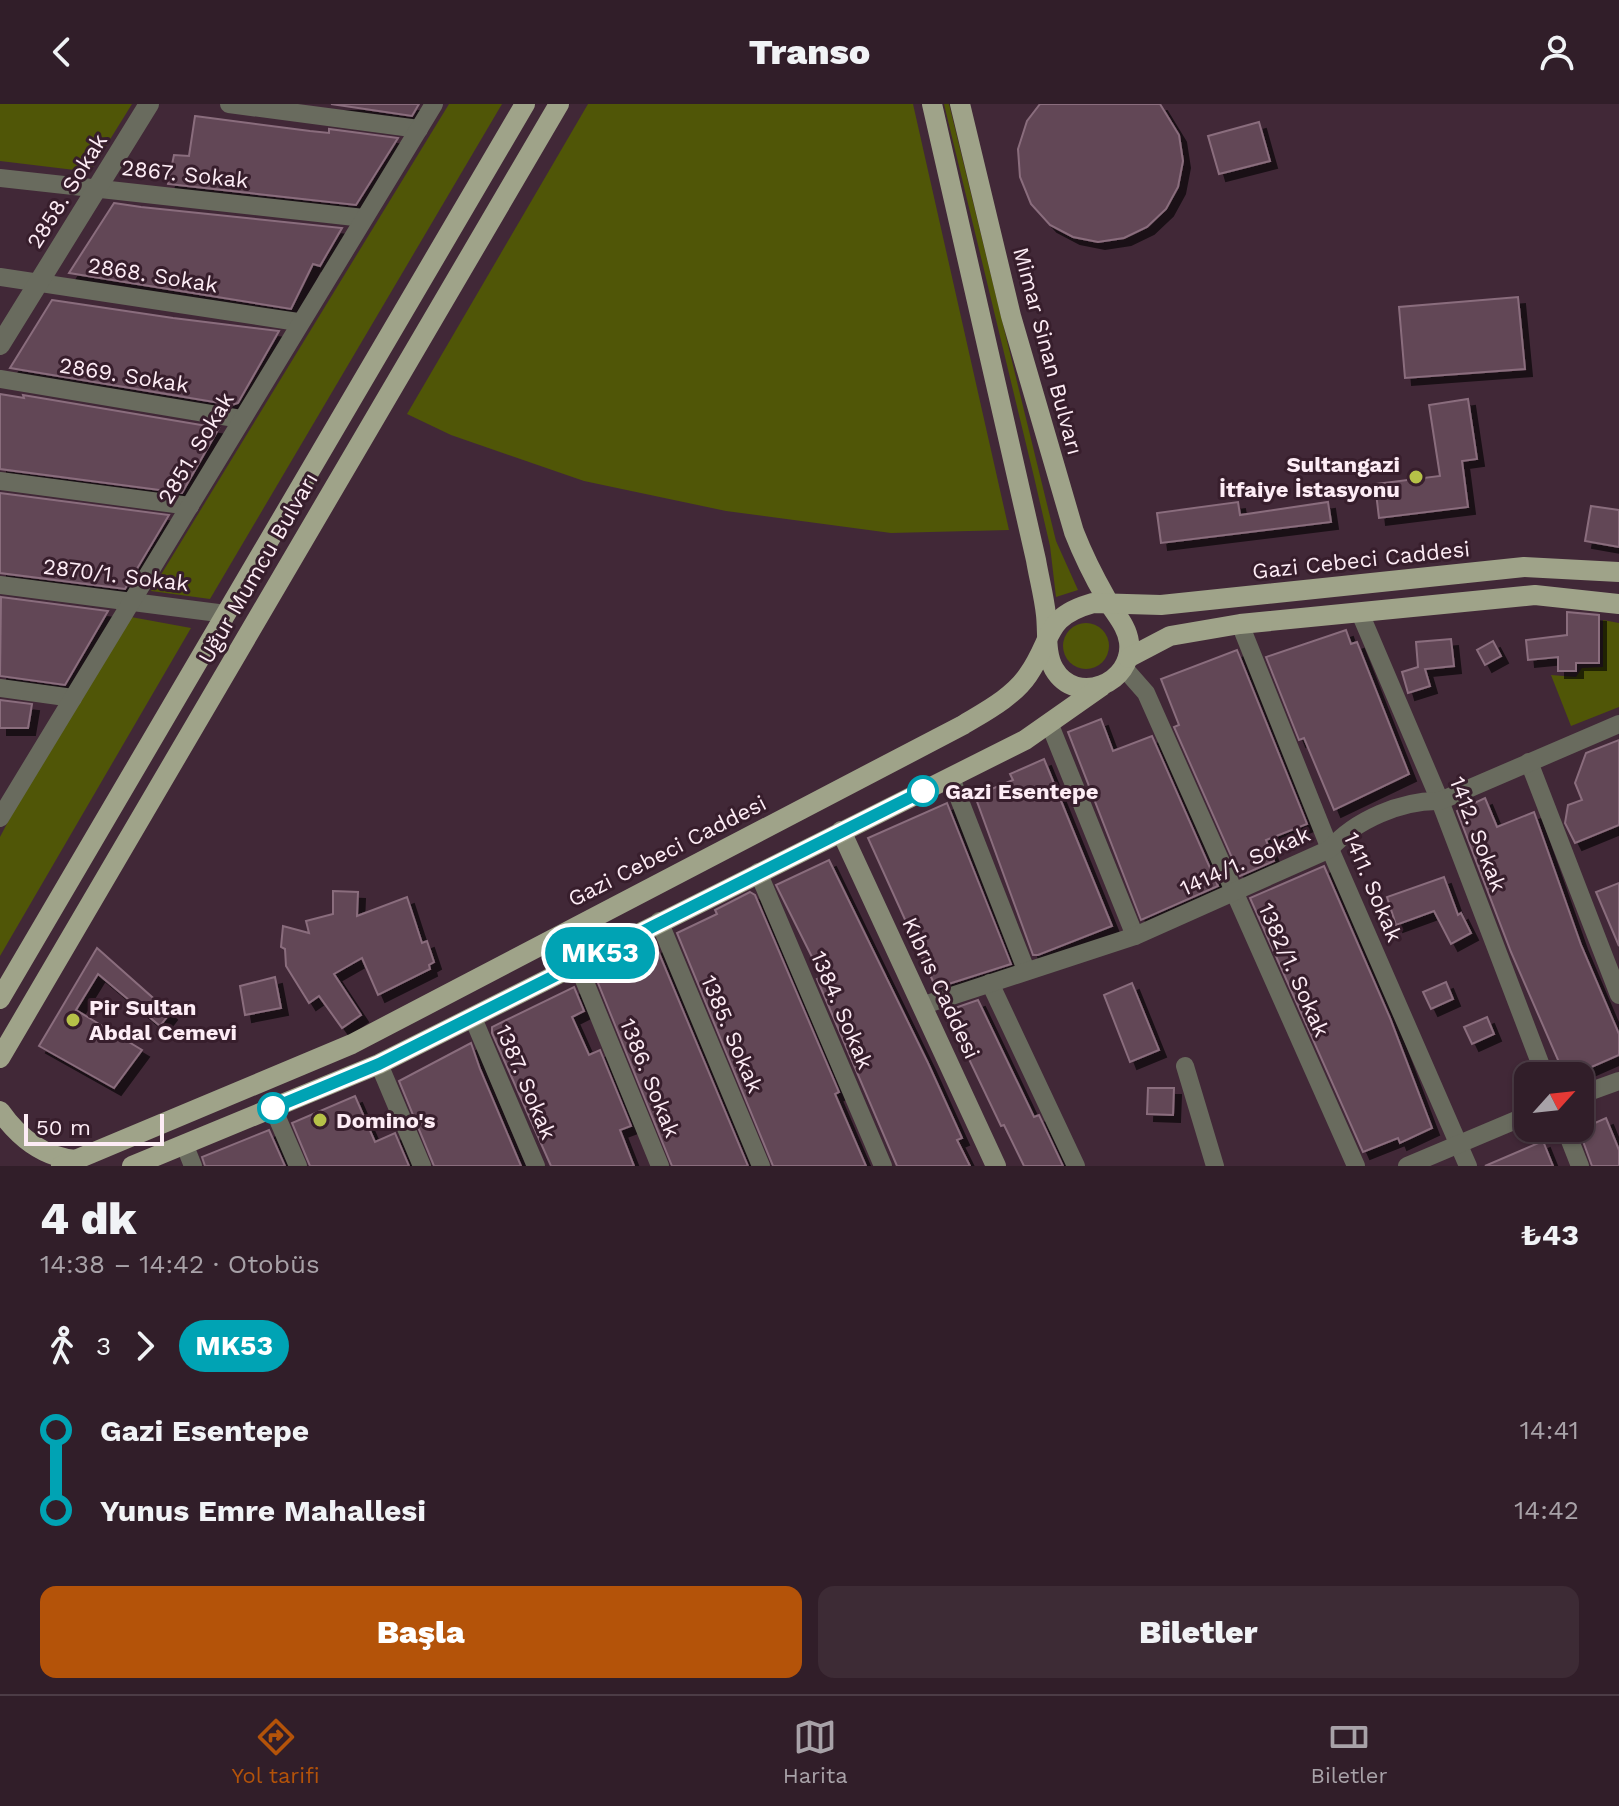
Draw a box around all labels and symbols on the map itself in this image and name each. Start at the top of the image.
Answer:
street label: 2858. Sokak [22,129,112,253]
street label: 2867. Sokak [120,155,250,193]
street label: Mimar Sinan Bulvarı [1008,245,1088,457]
street label: 2868. Sokak [86,252,220,298]
street label: 2869. Sokak [57,352,191,398]
street label: 2851. Sokak [153,388,239,508]
place label: Sultangazi İtfaiye İstasyonu [1219,452,1400,502]
street label: Uğur Mumcu Bulvarı [193,468,323,668]
marker: Sultangazi İtfaiye İstasyonu [1407,468,1425,486]
street label: Gazi Cebeci Caddesi [1251,536,1471,584]
street label: 2870/1. Sokak [42,554,190,596]
street label: 1412. Sokak [1445,773,1511,895]
marker: Gazi Esentepe [908,776,938,806]
place label: Gazi Esentepe [945,779,1098,804]
street label: Gazi Cebeci Caddesi [564,790,770,912]
street label: 1414/1. Sokak [1176,821,1314,901]
street label: 1411. Sokak [1339,828,1407,946]
street label: 1382/1. Sokak [1253,899,1335,1041]
street label: Kıbrıs Caddesi [897,913,985,1063]
line badge: MK53 [544,927,656,979]
street label: 1384. Sokak [806,947,878,1073]
street label: 1385. Sokak [696,971,768,1097]
place label: Pir Sultan Abdal Cemevi [89,995,237,1045]
marker: Pir Sultan Abdal Cemevi [64,1011,82,1029]
street label: 1386. Sokak [615,1015,685,1141]
street label: 1387. Sokak [491,1021,561,1143]
north arrow [1514,1062,1594,1142]
unlabelled marker [258,1093,288,1123]
place label: Domino's [336,1108,436,1133]
scale bar [24,1110,164,1146]
marker: Domino's [311,1111,329,1129]

